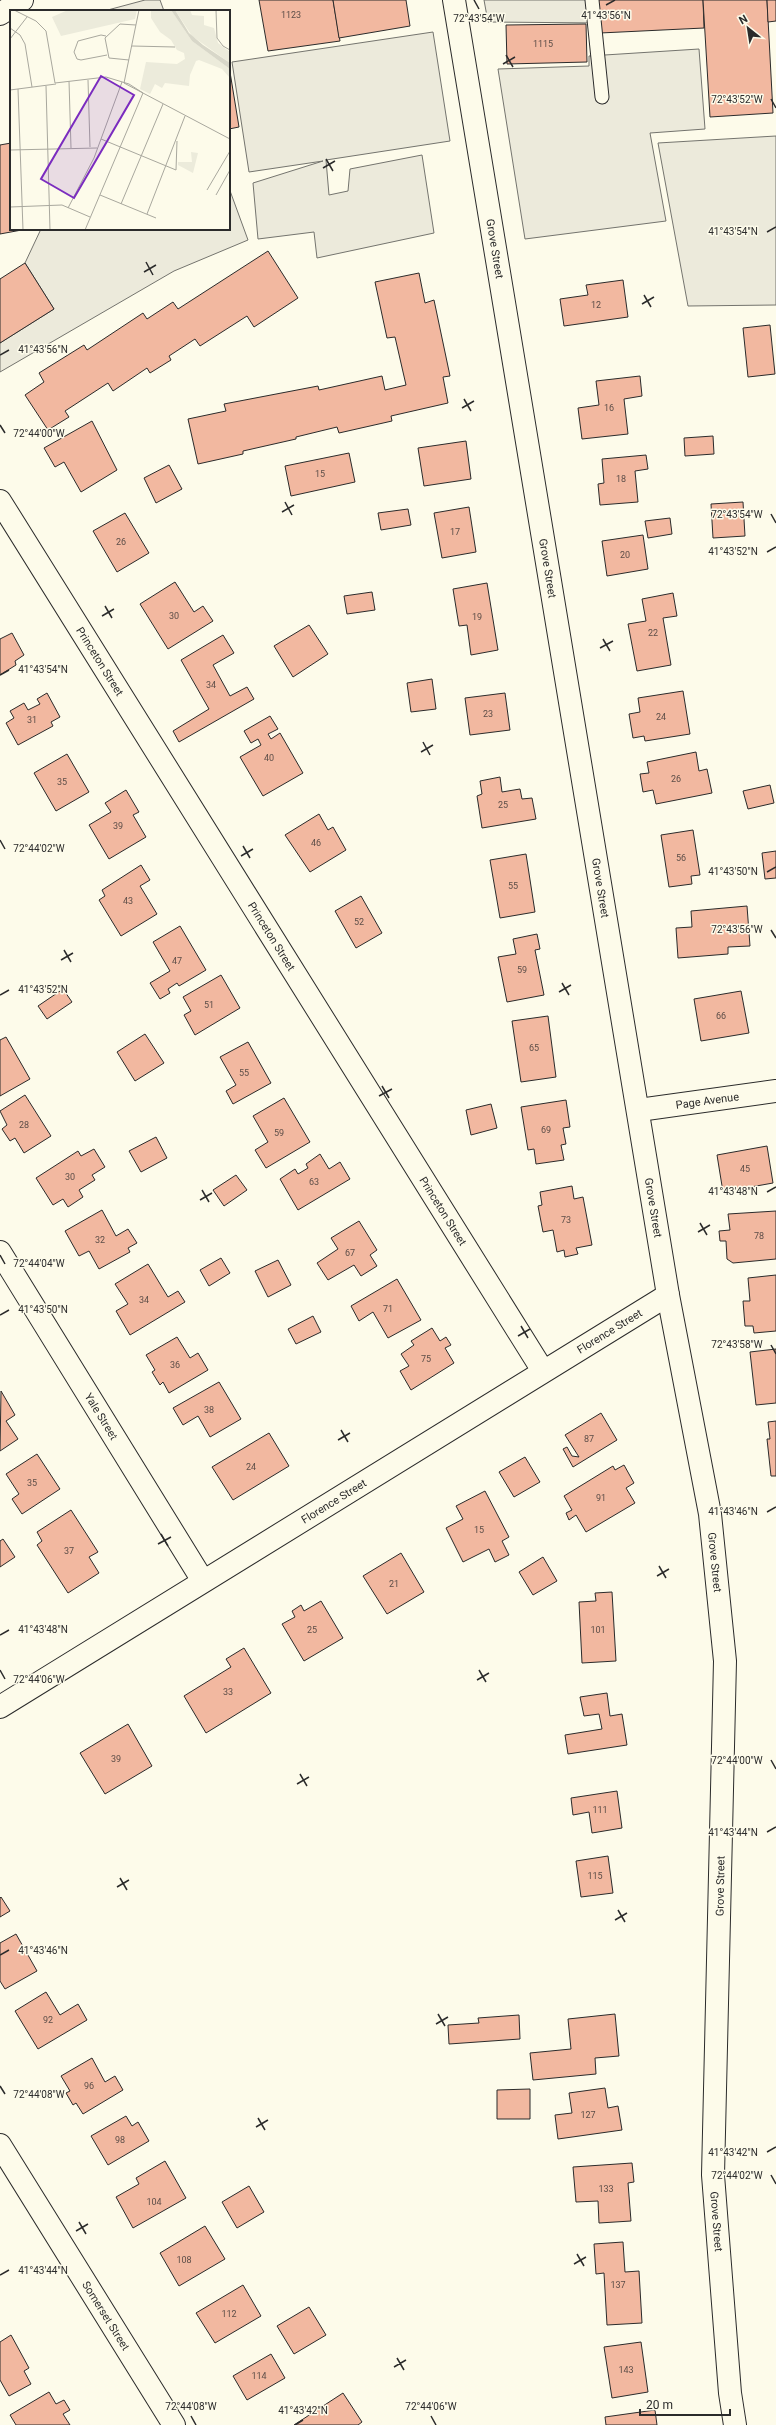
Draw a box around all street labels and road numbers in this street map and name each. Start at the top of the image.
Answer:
street label: Grove Street [483,218,506,280]
street label: Grove Street [536,538,559,600]
street label: Princeton Street [73,625,126,699]
street label: Grove Street [589,857,612,919]
street label: Princeton Street [245,900,298,974]
street label: Page Avenue [675,1090,740,1112]
street label: Princeton Street [416,1174,469,1248]
street label: Grove Street [642,1177,664,1239]
street label: Florence Street [575,1306,645,1357]
street label: Yale Street [82,1391,120,1443]
street label: Florence Street [299,1476,369,1527]
street label: Grove Street [705,1532,724,1593]
street label: Grove Street [713,1855,728,1916]
street label: Grove Street [707,2191,725,2252]
street label: Somerset Street [79,2279,132,2353]

